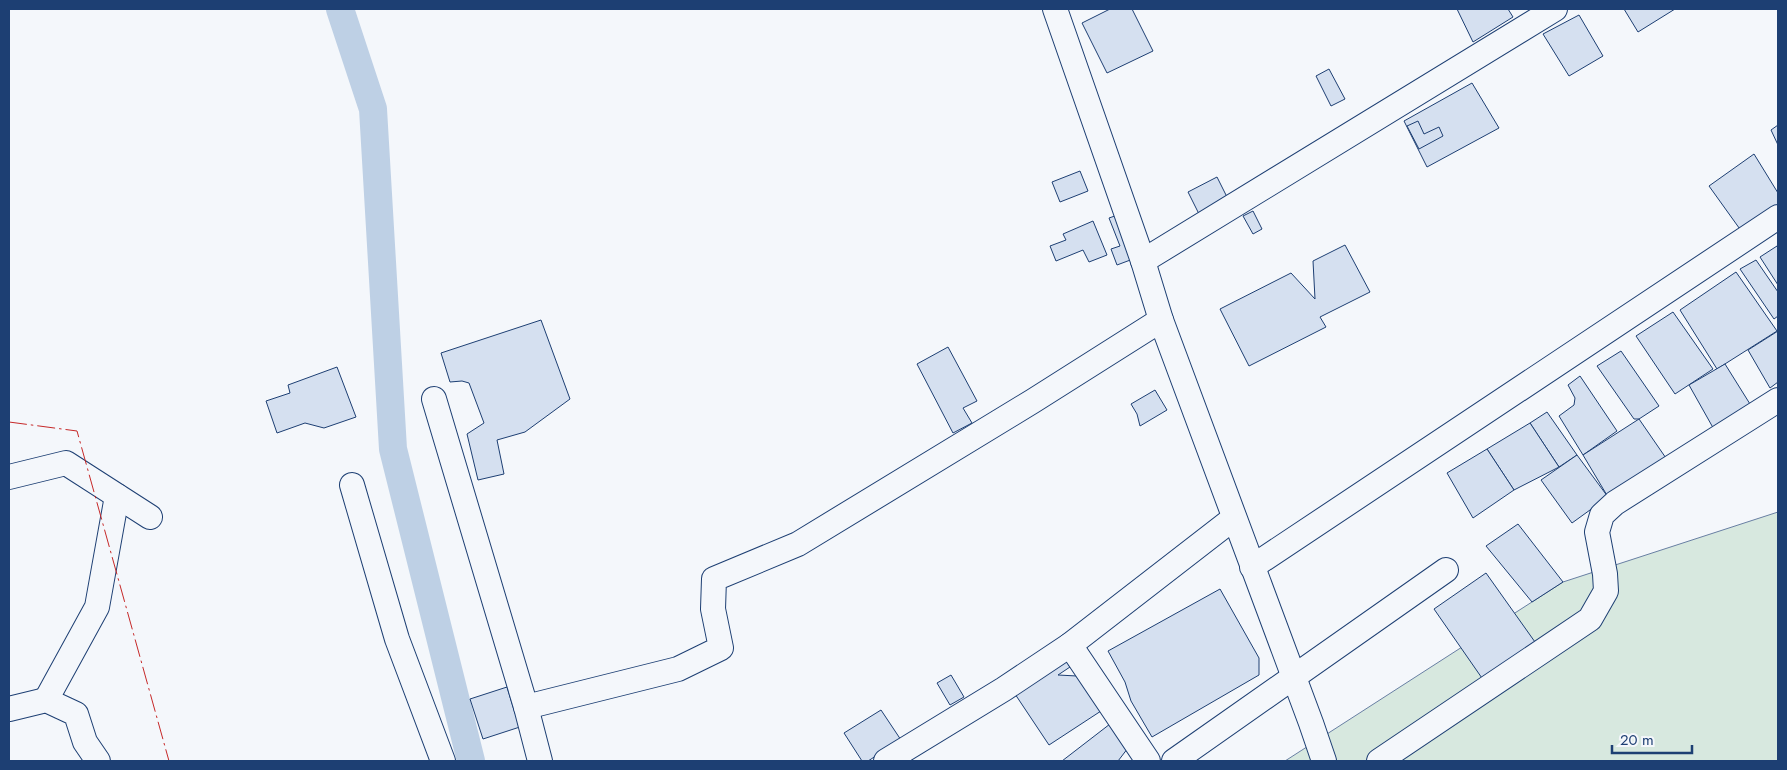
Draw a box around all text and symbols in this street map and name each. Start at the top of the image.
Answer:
scale bar [1612,722,1692,754]
text: 20 m [1620,729,1654,751]

